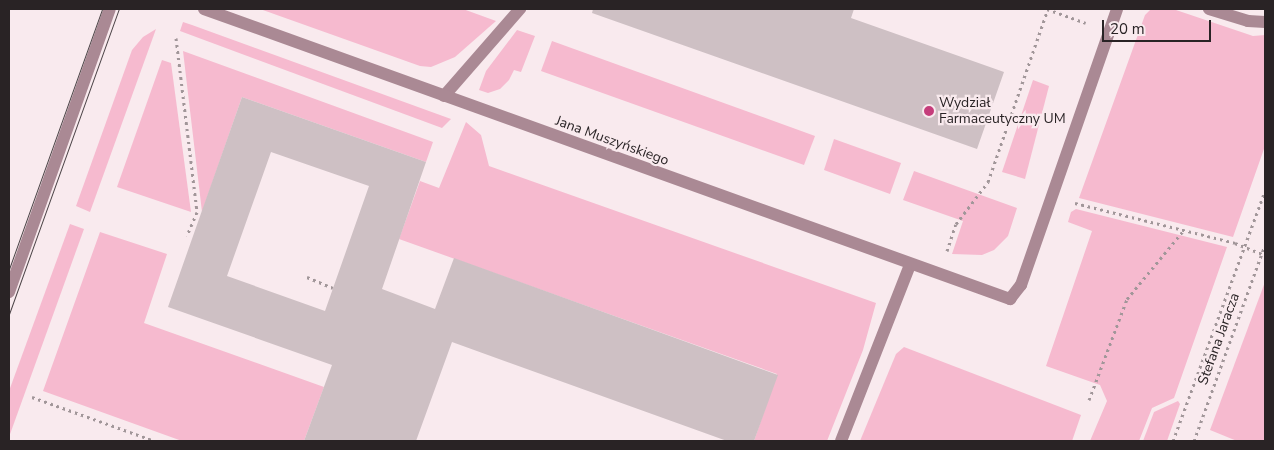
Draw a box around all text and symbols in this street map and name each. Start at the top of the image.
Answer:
scale bar [1104,10,1213,42]
text: 20 m [1110,19,1145,39]
place label: Wydział Farmaceutyczny UM [939,95,1066,128]
marker: Wydział Farmaceutyczny UM [923,105,935,117]
street label: Jana Muszyńskiego [553,113,671,169]
street label: Stefana Jaracza [1195,291,1243,387]

